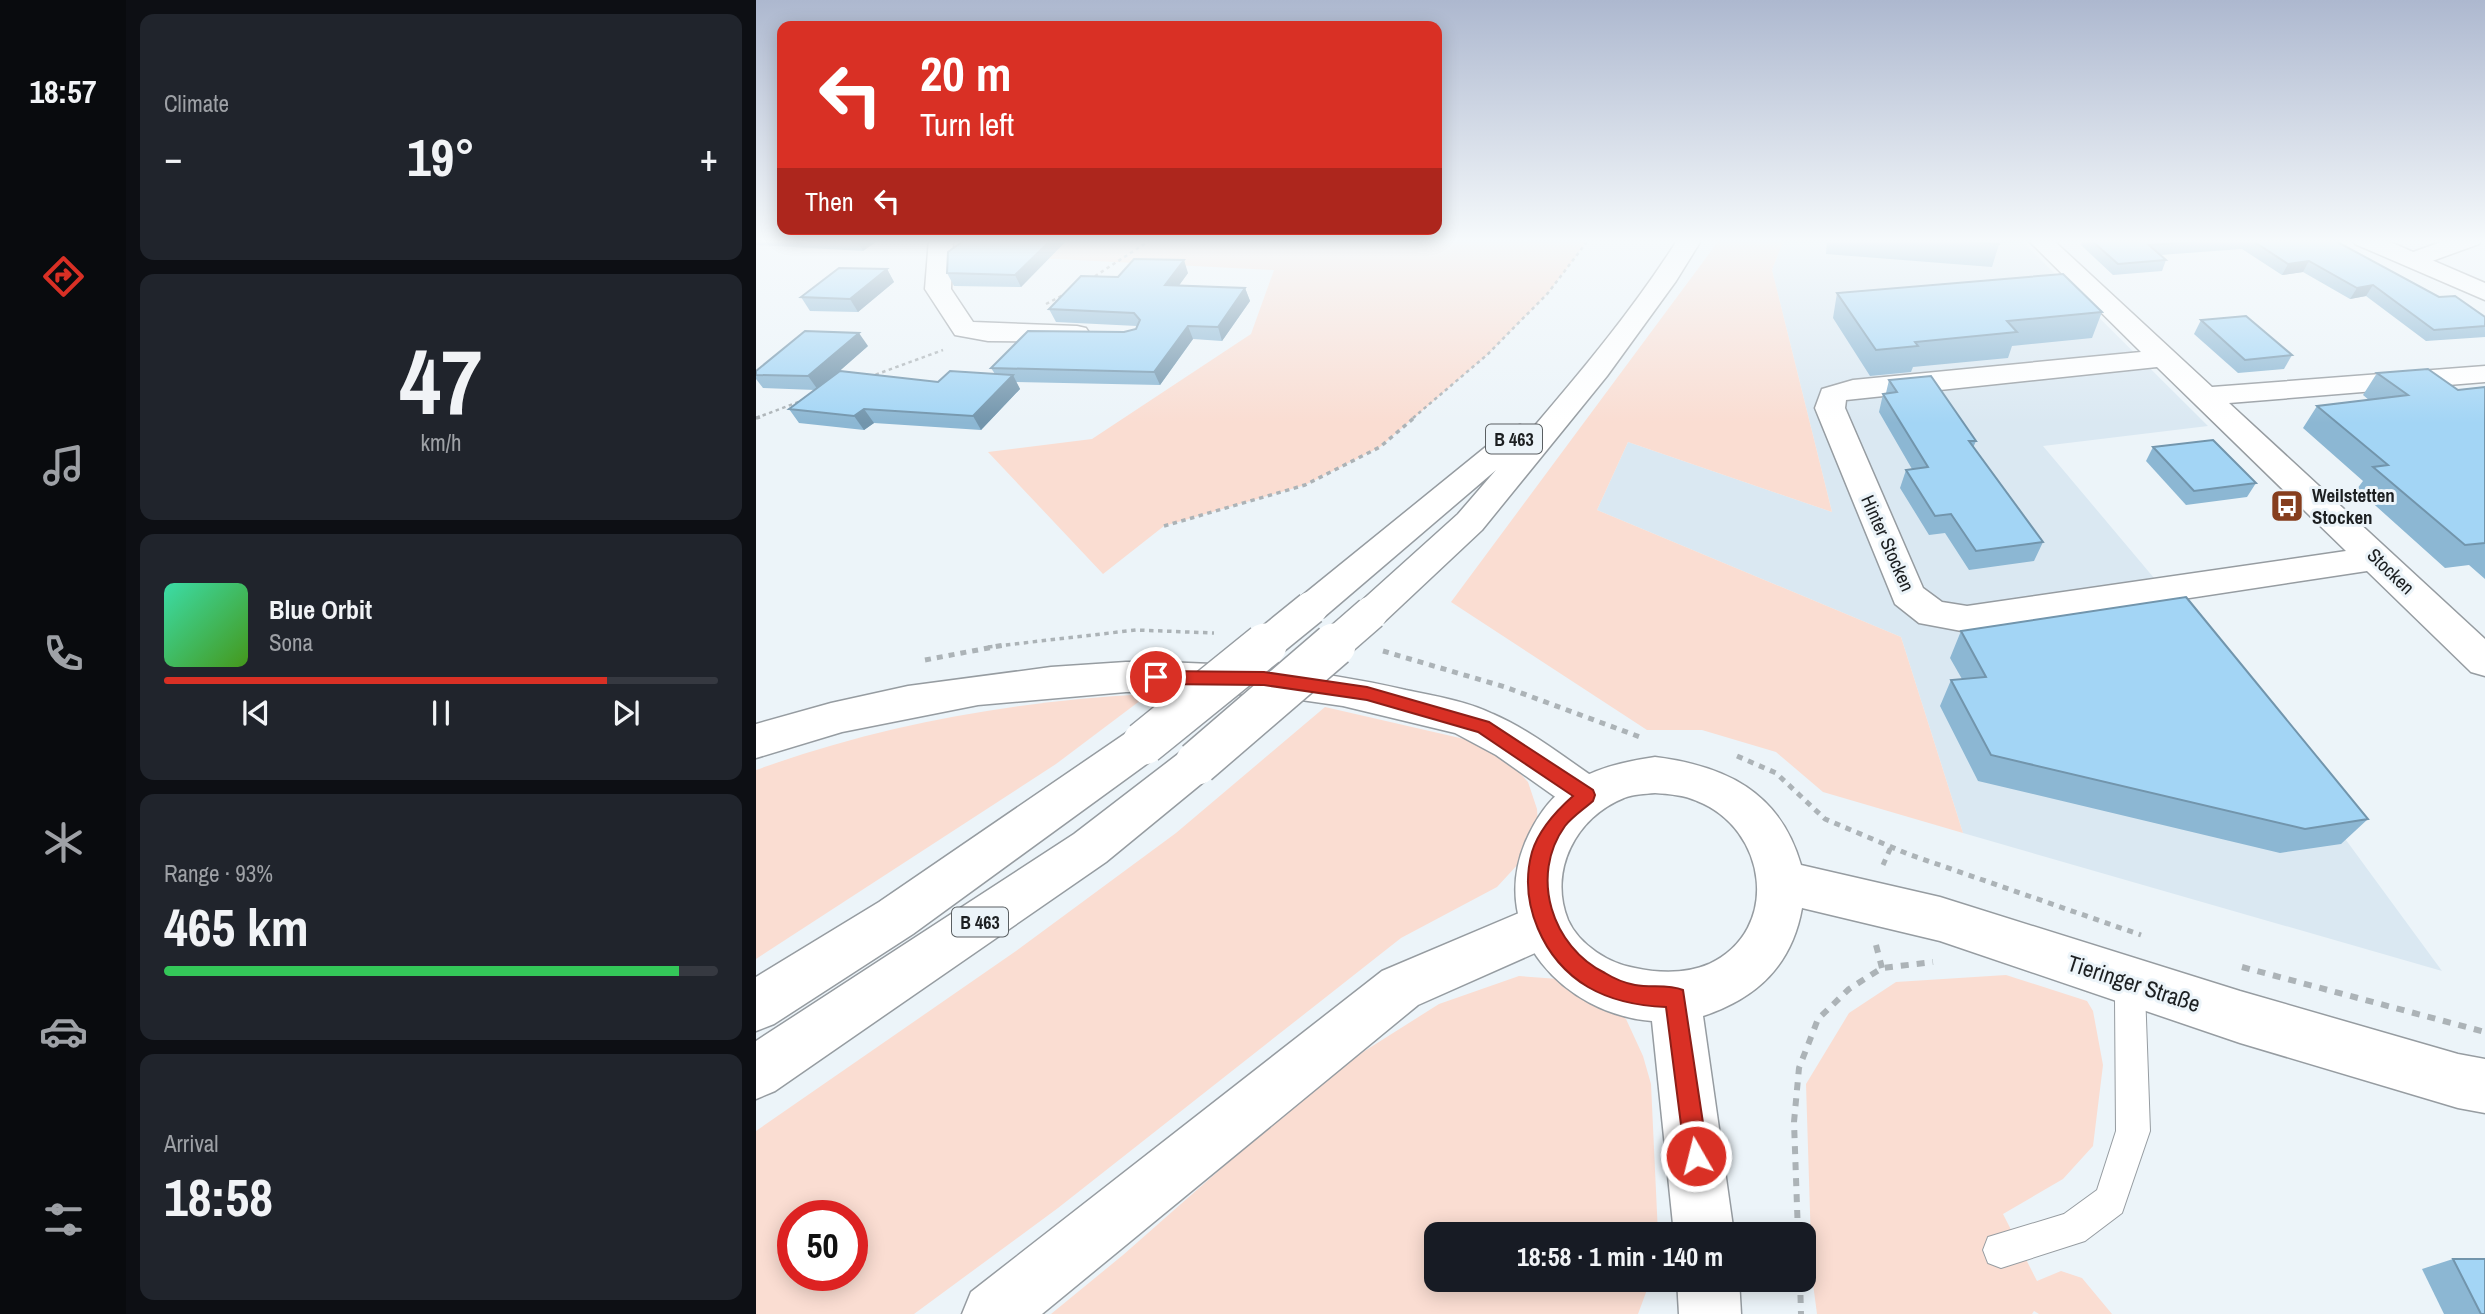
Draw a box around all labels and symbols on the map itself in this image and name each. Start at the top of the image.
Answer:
road number: B 463 [1486,424,1542,454]
place label: Weilstetten Stocken [2312,482,2395,530]
bus stop icon: Weilstetten Stocken [2268,487,2306,525]
street label: Hinter Stocken [1855,491,1921,595]
street label: Stocken [2362,542,2420,600]
pin [1126,647,1186,707]
road number: B 463 [952,908,1008,937]
street label: Tieringer Straße [2064,947,2204,1019]
position arrow [1659,1119,1733,1193]
speed limit sign: 50 [777,1200,868,1291]

